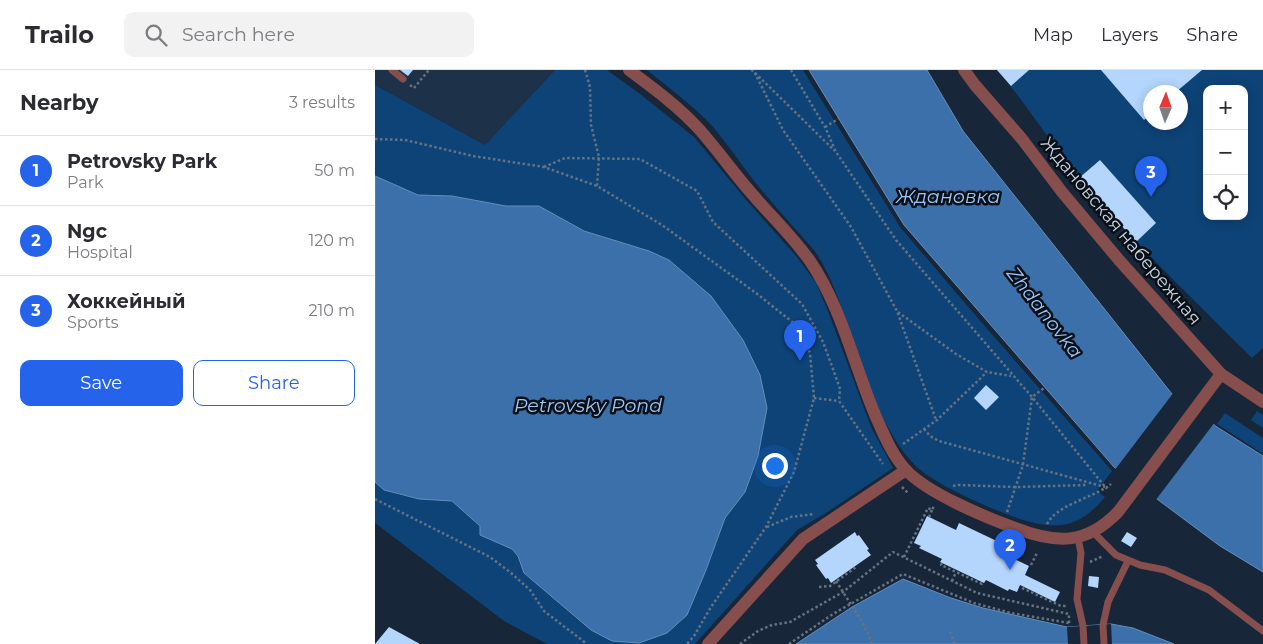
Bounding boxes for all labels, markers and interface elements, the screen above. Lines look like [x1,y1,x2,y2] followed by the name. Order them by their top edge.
[124,12,474,57] search box
[25,20,94,49] text: Trailo
[142,21,170,49] icon: search
[182,23,295,46] text: Search here
[1033,24,1073,46] text: Map
[1101,24,1158,46] text: Layers
[1186,24,1238,46] text: Share
[1143,85,1188,130] north arrow
[1203,85,1248,220] map controls
[1203,85,1248,130] button: +
[20,90,99,115] text: Nearby
[289,93,355,112] text: 3 results
[1203,130,1248,175] button: −
[1036,133,1206,329] street label: Ждановская набережная
[67,150,217,173] text: Petrovsky Park
[1135,156,1167,197] pin: 3
[33,161,39,180] text: 1
[314,161,355,180] text: 50 m
[67,173,104,192] text: Park
[1203,175,1248,220] button: locate
[895,185,1000,208] water label: Ждановка
[67,220,107,243] text: Ngc
[31,231,41,250] text: 2
[308,231,355,250] text: 120 m
[67,243,133,262] text: Hospital
[1001,261,1087,363] water label: Zhdanovka
[67,290,185,313] text: Хоккейный
[31,301,41,320] text: 3
[308,301,355,320] text: 210 m
[67,313,119,332] text: Sports
[784,320,816,361] pin: 1
[20,360,183,406] button: Save
[193,360,355,406] button: Share
[514,394,662,417] water label: Petrovsky Pond
[762,453,788,479] your location
[994,529,1026,570] pin: 2

